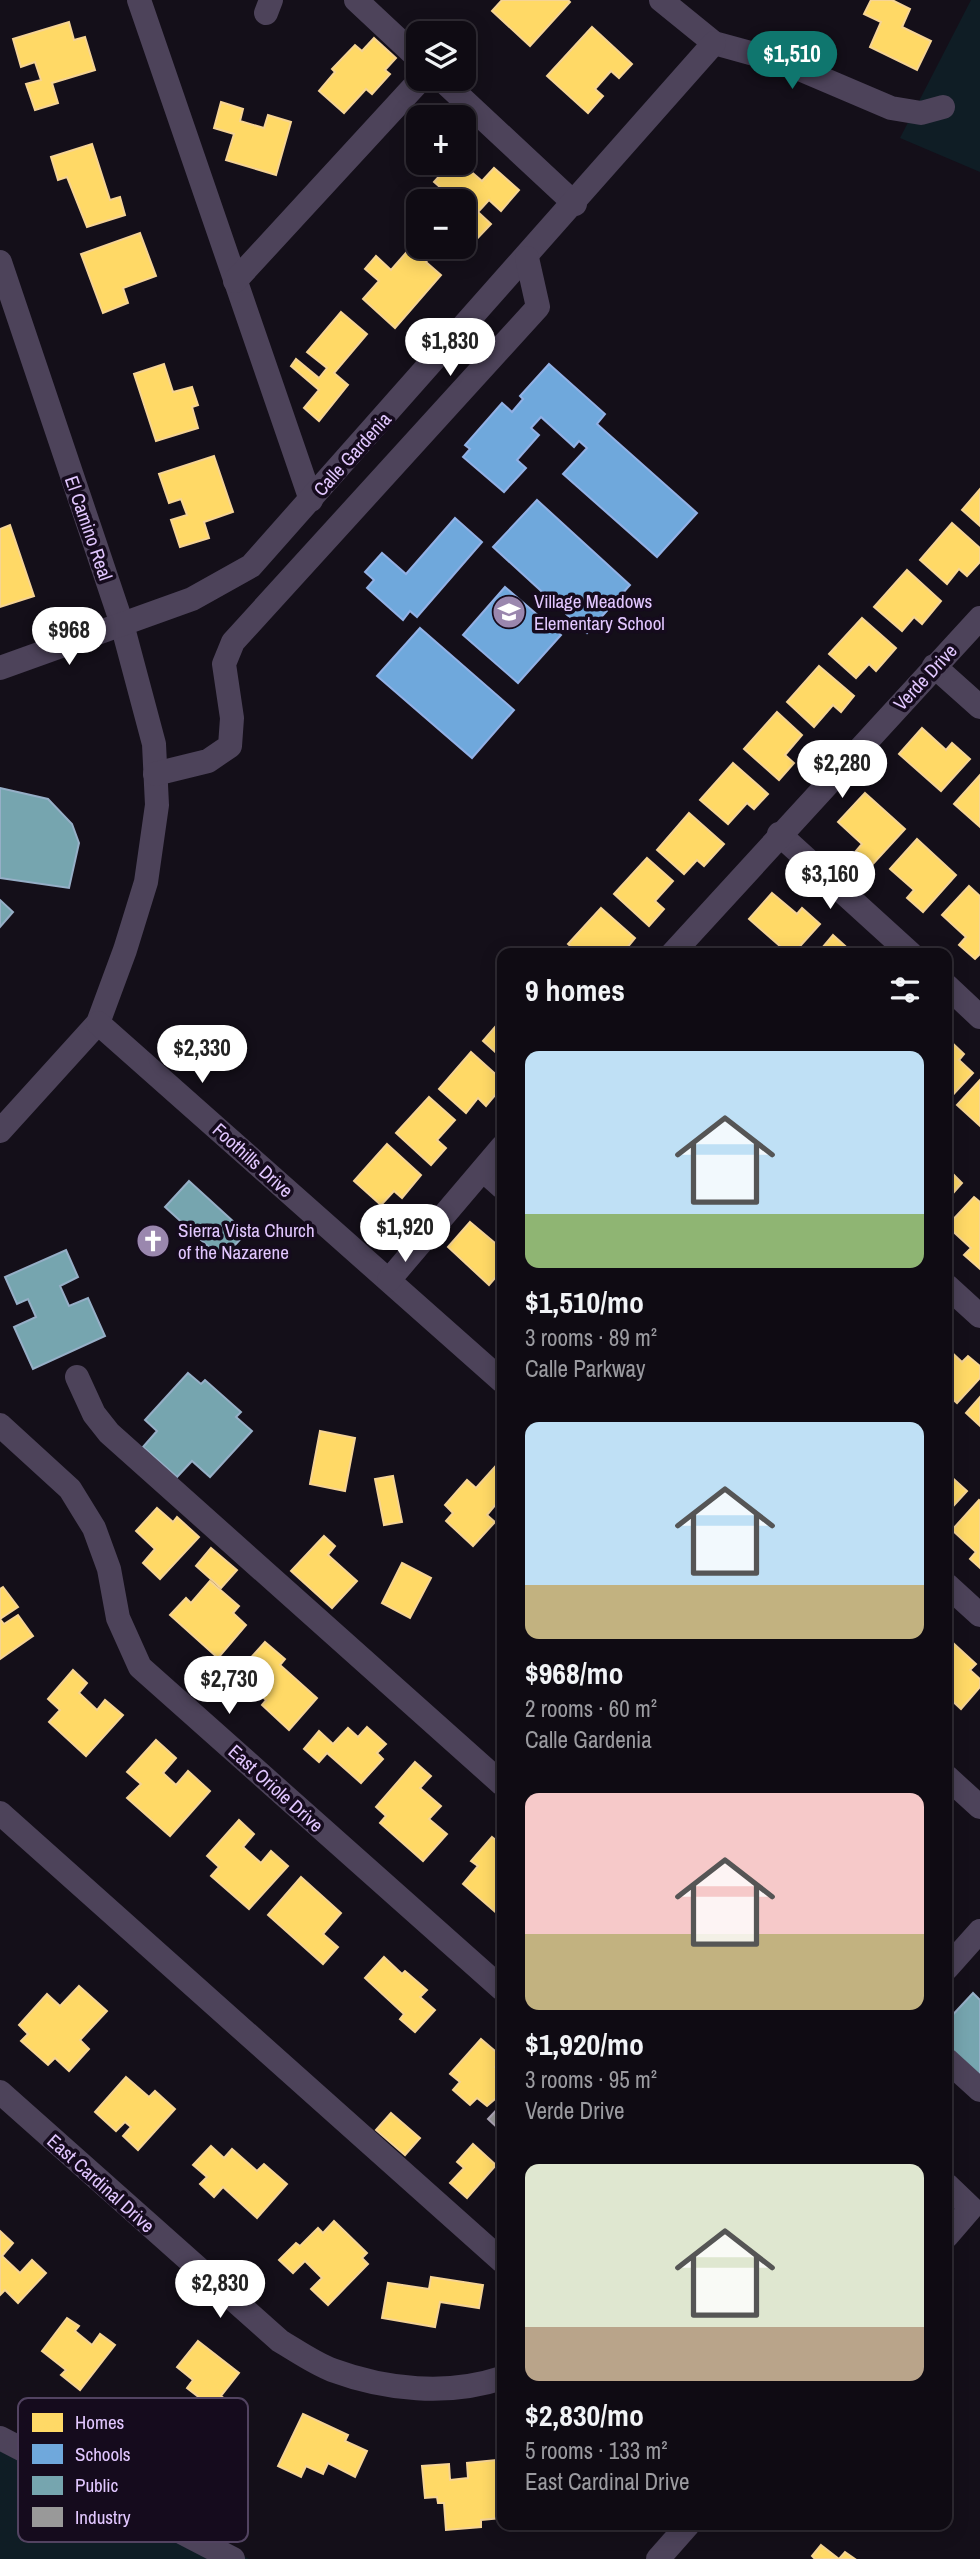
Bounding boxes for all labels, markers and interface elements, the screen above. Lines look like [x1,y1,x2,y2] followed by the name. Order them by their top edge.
[406,21,476,259] map controls
[406,21,476,91] button: layers
[735,32,849,91] pin: $1,510
[763,38,821,69] text: $1,510
[406,105,476,175] button: +
[406,189,476,259] button: −
[393,318,507,378] pin: $1,830
[421,325,479,356] text: $1,830
[307,406,397,502] street label: Calle Gardenia
[59,472,119,584] street label: El Camino Real
[534,588,665,636] place label: Village Meadows Elementary School
[490,593,528,631] school or university icon: Village Meadows Elementary School
[28,608,110,667] pin: $968
[48,614,90,645] text: $968
[887,638,963,716] street label: Verde Drive
[785,740,899,800] pin: $2,280
[813,747,871,778] text: $2,280
[773,852,887,911] pin: $3,160
[801,858,859,889] text: $3,160
[525,970,625,1010] text: 9 homes
[886,971,924,1009] icon: filters
[145,1026,259,1085] pin: $2,330
[173,1032,231,1063] text: $2,330
[662,1097,788,1223] icon: home
[207,1117,299,1203] street label: Foothills Drive
[348,1204,462,1264] pin: $1,920
[376,1211,434,1242] text: $1,920
[178,1217,315,1265] place label: Sierra Vista Church of the Nazarene
[134,1222,172,1260] church icon: Sierra Vista Church of the Nazarene
[525,1282,644,1322] text: $1,510/mo
[525,1322,657,1353] text: 3 rooms · 89 m²
[525,1353,646,1384] text: Calle Parkway
[662,1468,788,1594] icon: home
[525,1653,623,1693] text: $968/mo
[172,1656,286,1716] pin: $2,730
[200,1663,258,1694] text: $2,730
[525,1693,657,1724] text: 2 rooms · 60 m²
[525,1724,652,1755] text: Calle Gardenia
[223,1738,329,1838] street label: East Oriole Drive
[662,1839,788,1965] icon: home
[525,2024,644,2064] text: $1,920/mo
[525,2064,657,2095] text: 3 rooms · 95 m²
[525,2095,625,2126] text: Verde Drive
[42,2128,160,2238] street label: East Cardinal Drive
[662,2210,788,2336] icon: home
[163,2260,277,2320] pin: $2,830
[191,2267,249,2298] text: $2,830
[525,2395,644,2435] text: $2,830/mo
[18,2398,248,2542] legend
[75,2409,125,2435] text: Homes
[525,2435,668,2466] text: 5 rooms · 133 m²
[75,2441,131,2467] text: Schools
[525,2466,690,2497] text: East Cardinal Drive
[75,2472,119,2498] text: Public
[75,2504,131,2530] text: Industry

